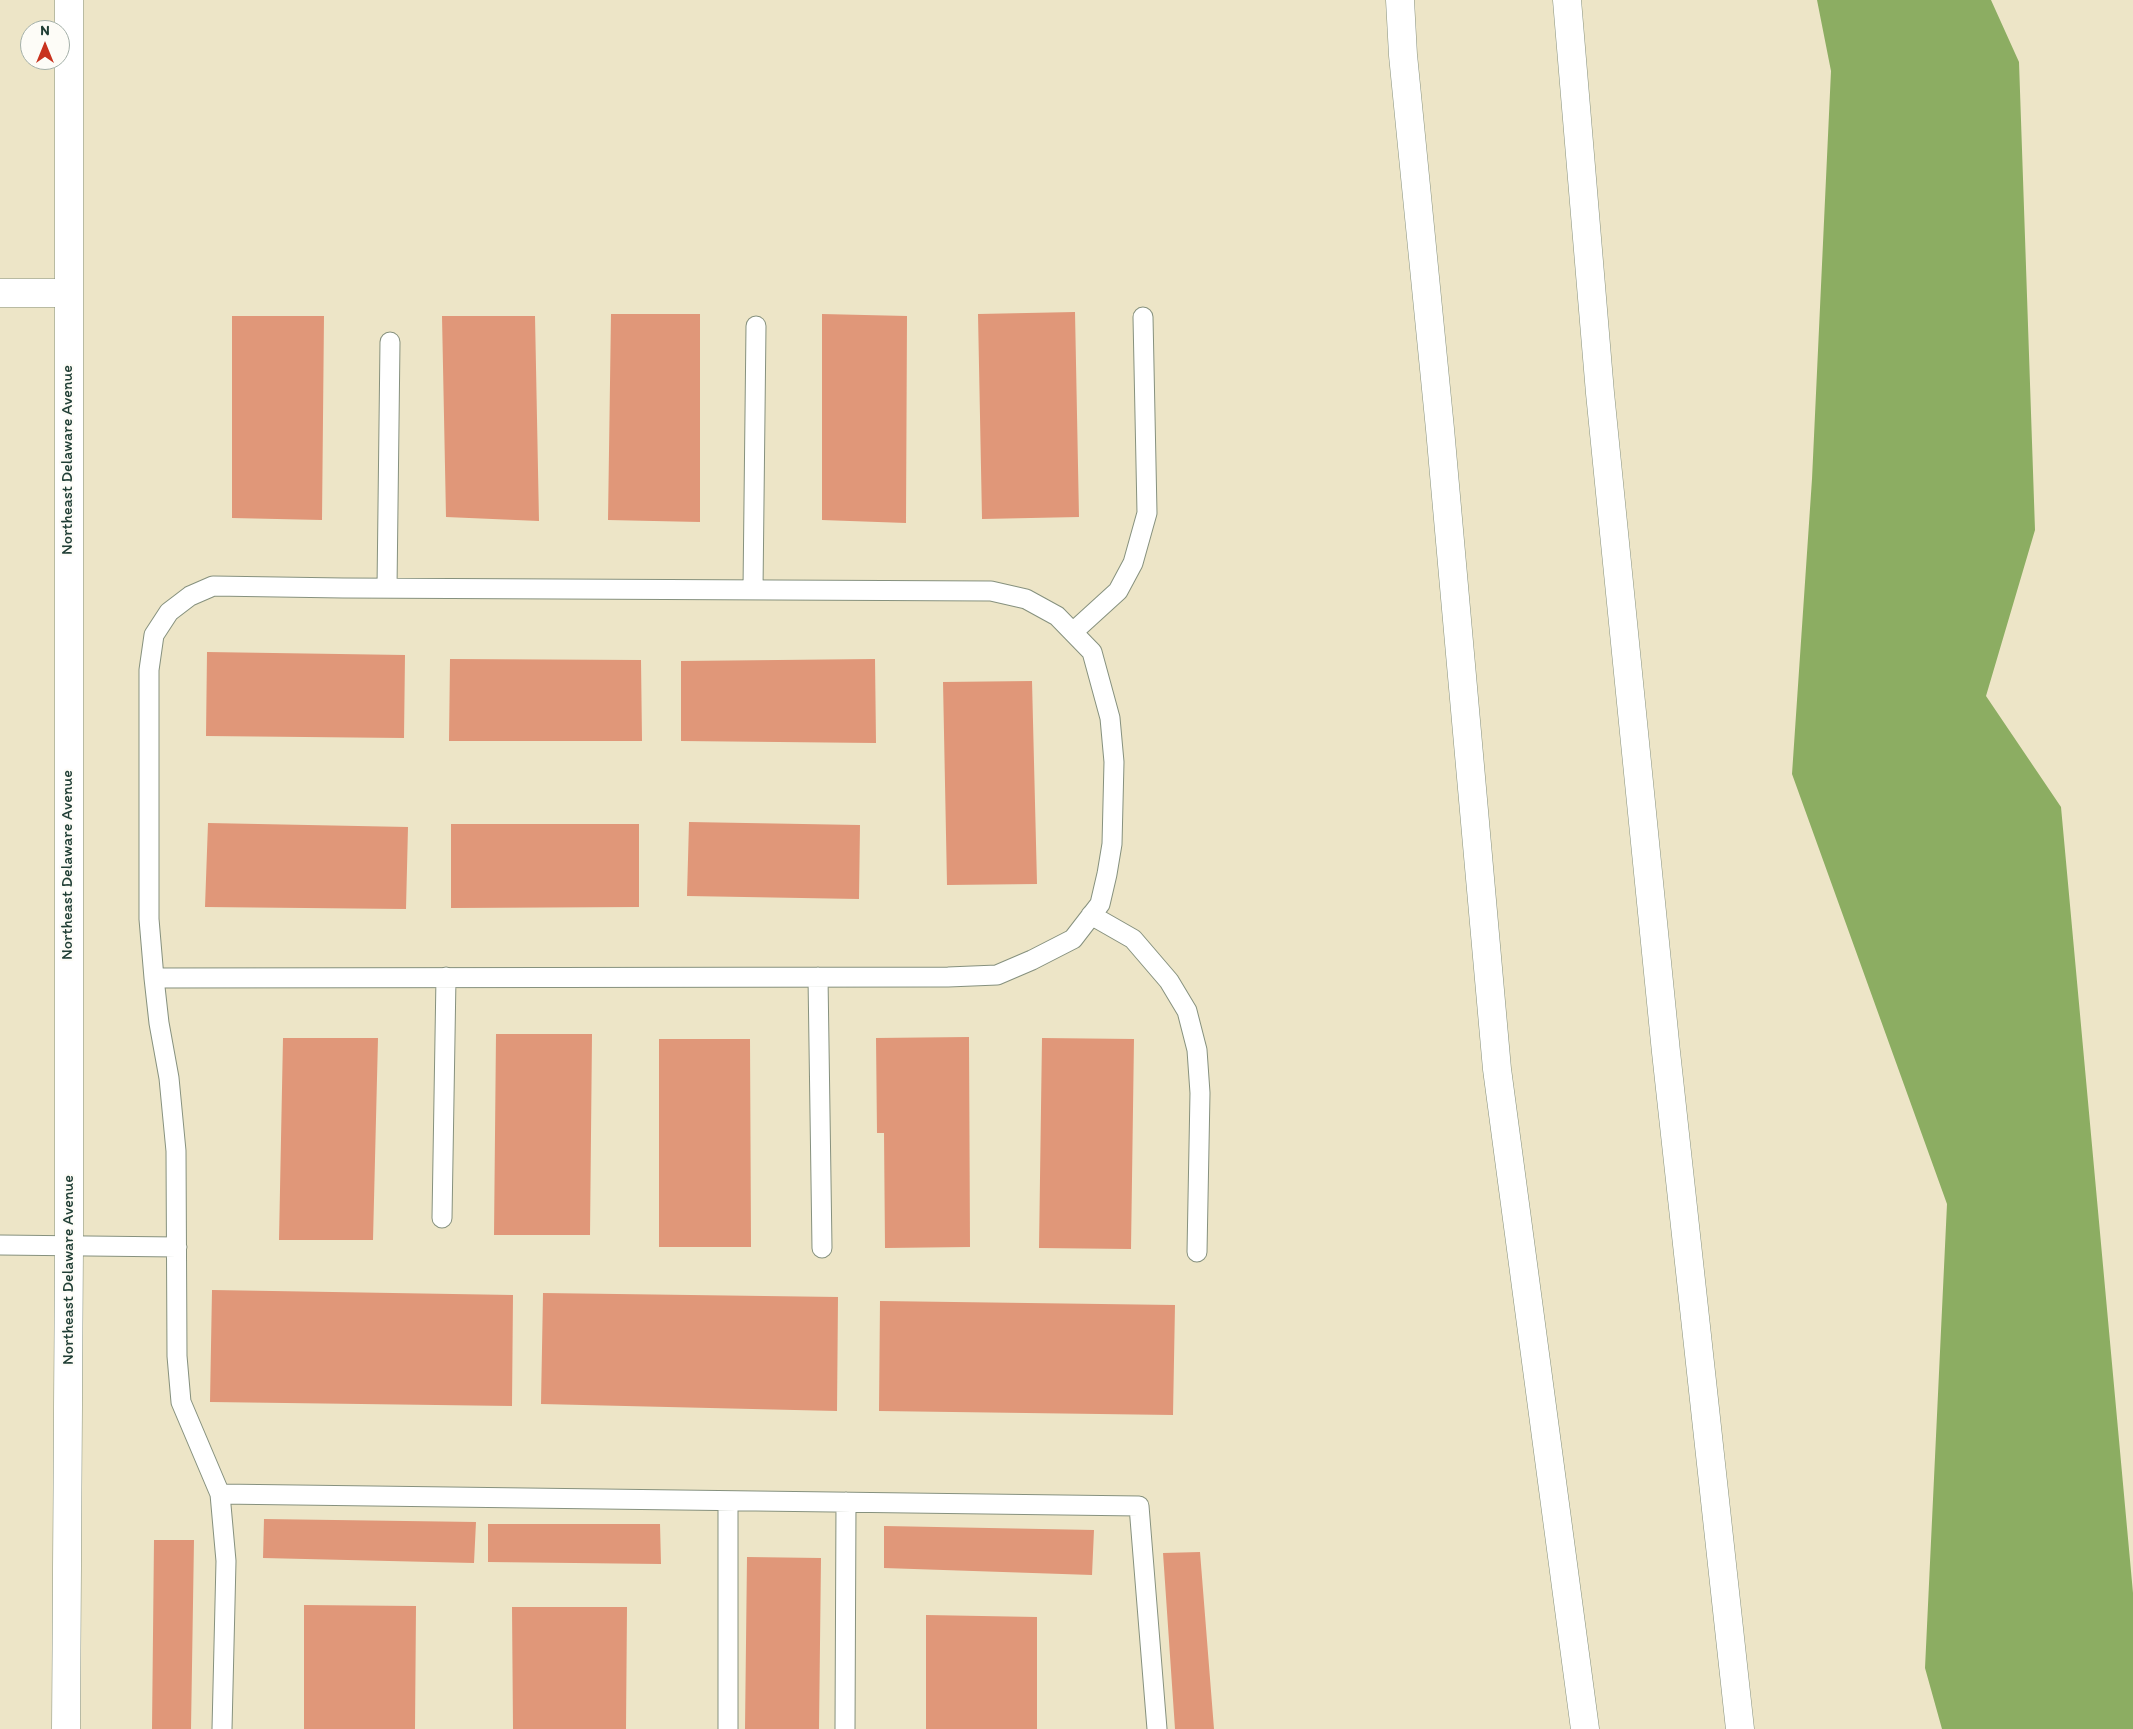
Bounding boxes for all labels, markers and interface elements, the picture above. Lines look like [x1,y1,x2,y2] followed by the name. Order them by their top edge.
[20,20,70,70] north arrow
[40,22,50,39] text: N
[58,365,78,555] street label: Northeast Delaware Avenue
[58,770,78,960] street label: Northeast Delaware Avenue
[59,1175,79,1365] street label: Northeast Delaware Avenue

